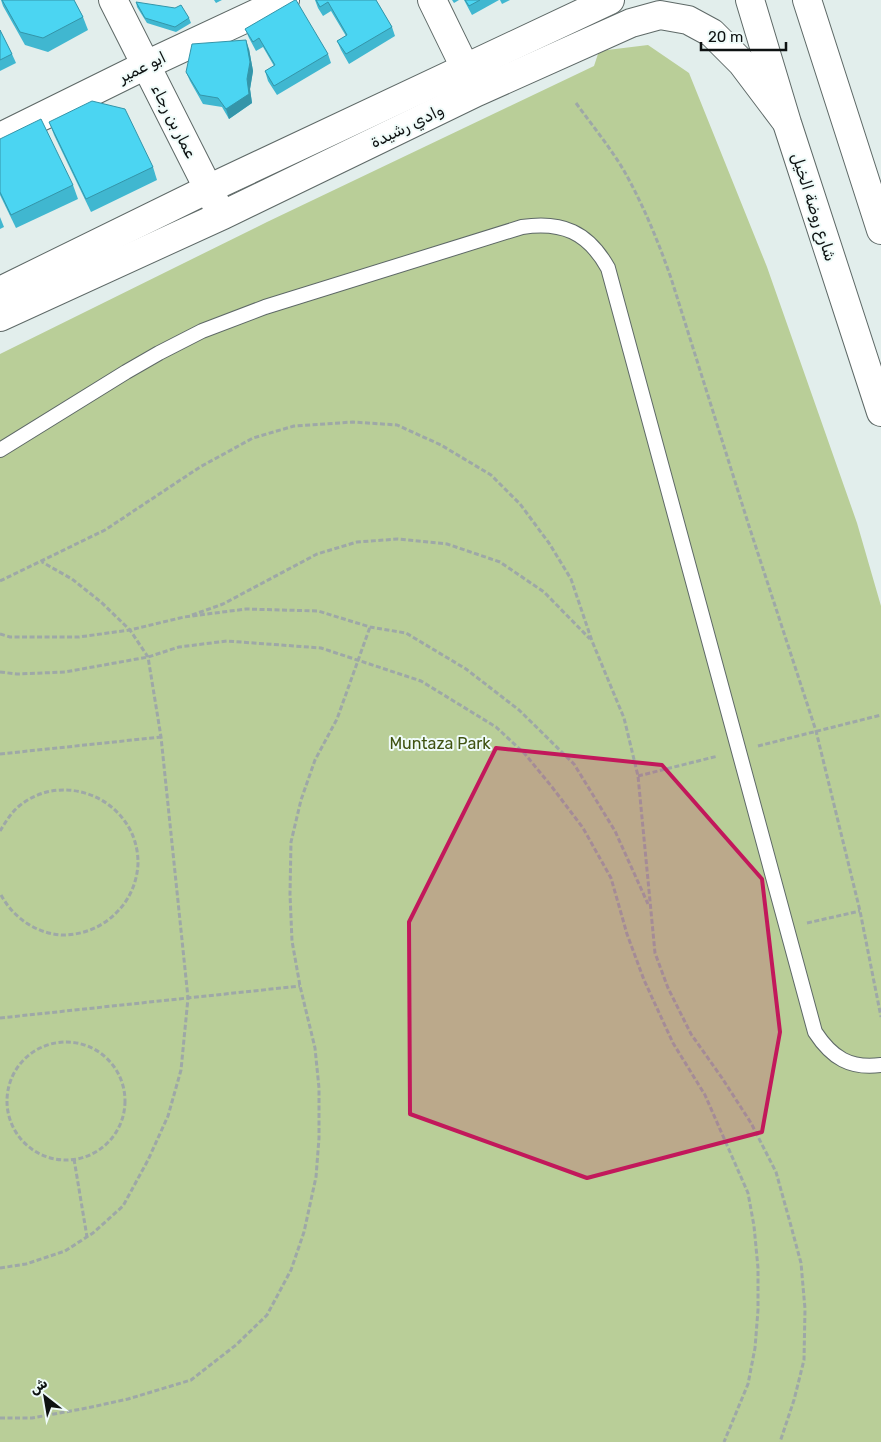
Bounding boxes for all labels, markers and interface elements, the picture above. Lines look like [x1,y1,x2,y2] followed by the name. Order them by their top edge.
[701,20,786,52] scale bar
[708,28,743,46] text: 20 m
[114,47,169,88] street label: ابو عمير
[146,81,201,162] street label: عمار بن رجاء
[367,100,448,154] street label: وادي رشيدة
[786,150,840,264] street label: شارع روضة الخيل
[389,734,491,753] park label: Muntaza Park
[20,1372,70,1422] north arrow
[27,1374,51,1398] text: ش

